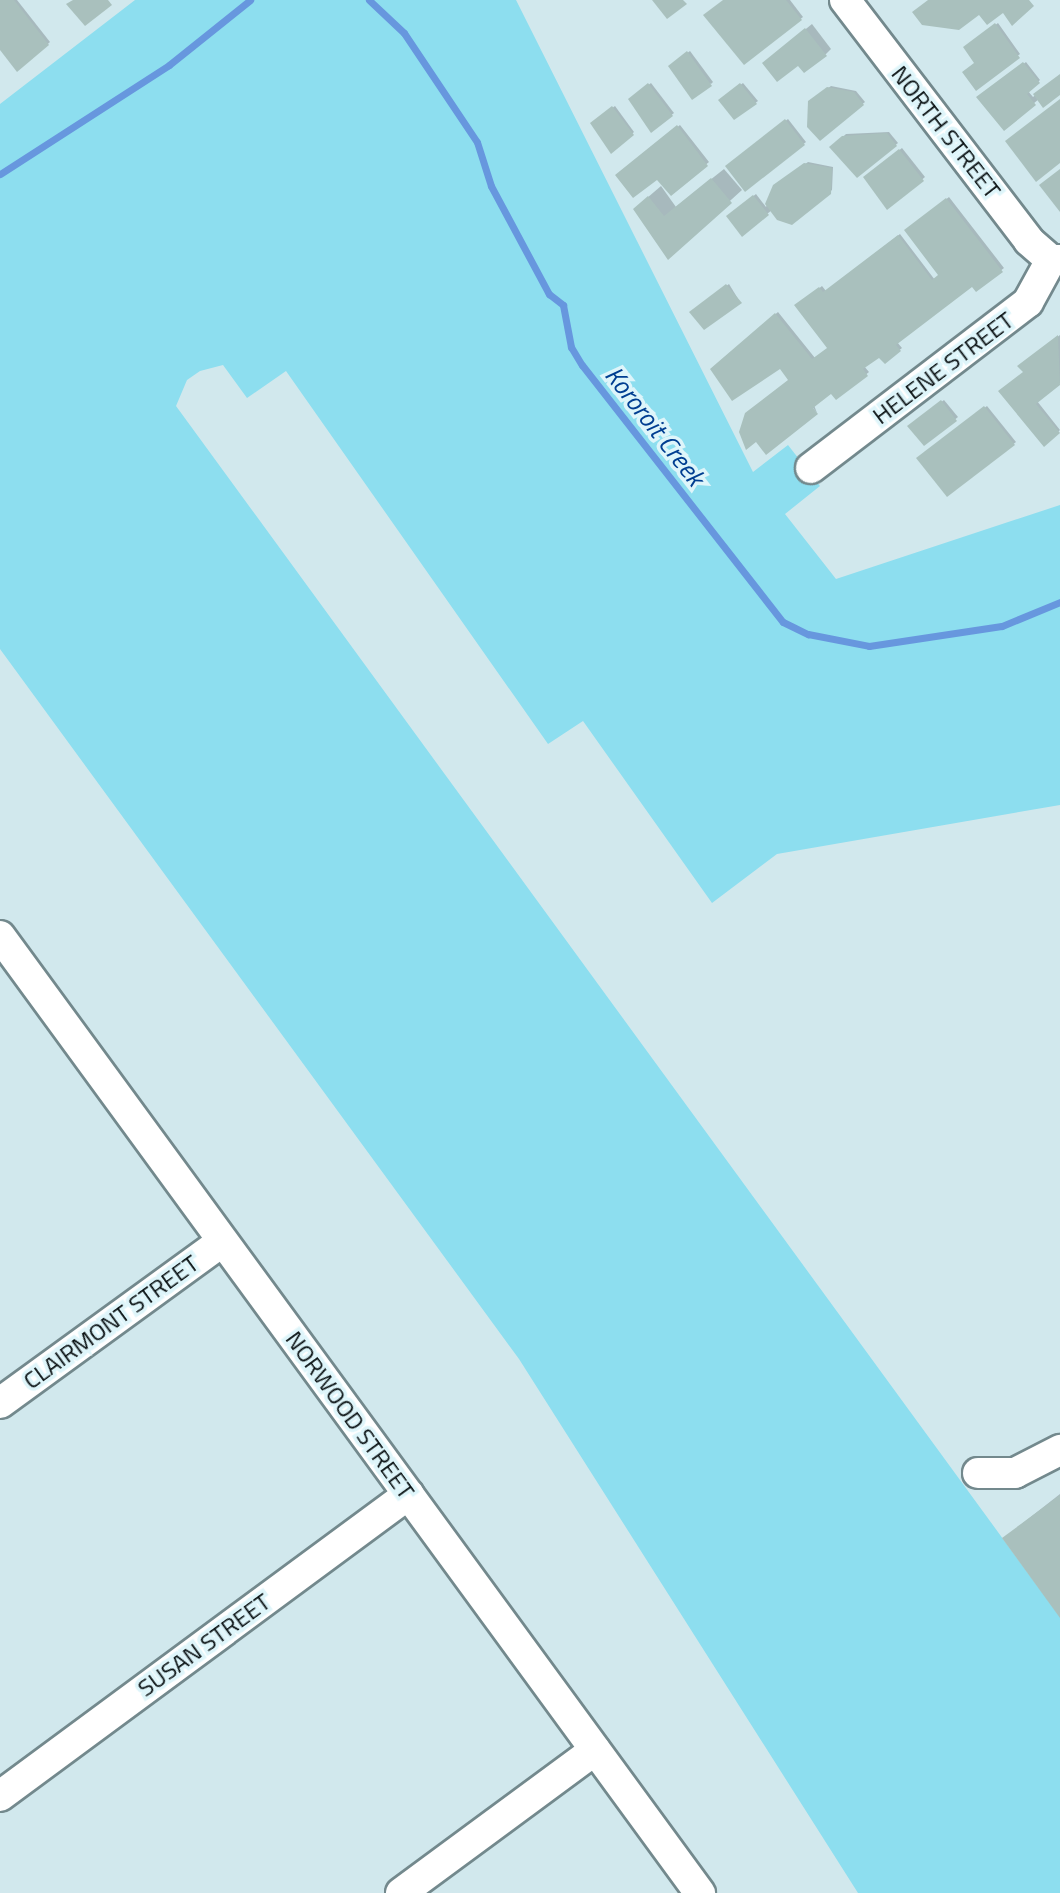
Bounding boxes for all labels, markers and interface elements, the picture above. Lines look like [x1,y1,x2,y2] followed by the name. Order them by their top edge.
[885,60,1007,204] street label: NORTH STREET
[867,306,1019,430] street label: HELENE STREET
[599,360,711,492] water label: Kororoit Creek
[18,1249,204,1395] street label: CLAIRMONT STREET
[280,1326,420,1504] street label: NORWOOD STREET
[132,1587,276,1703] street label: SUSAN STREET

